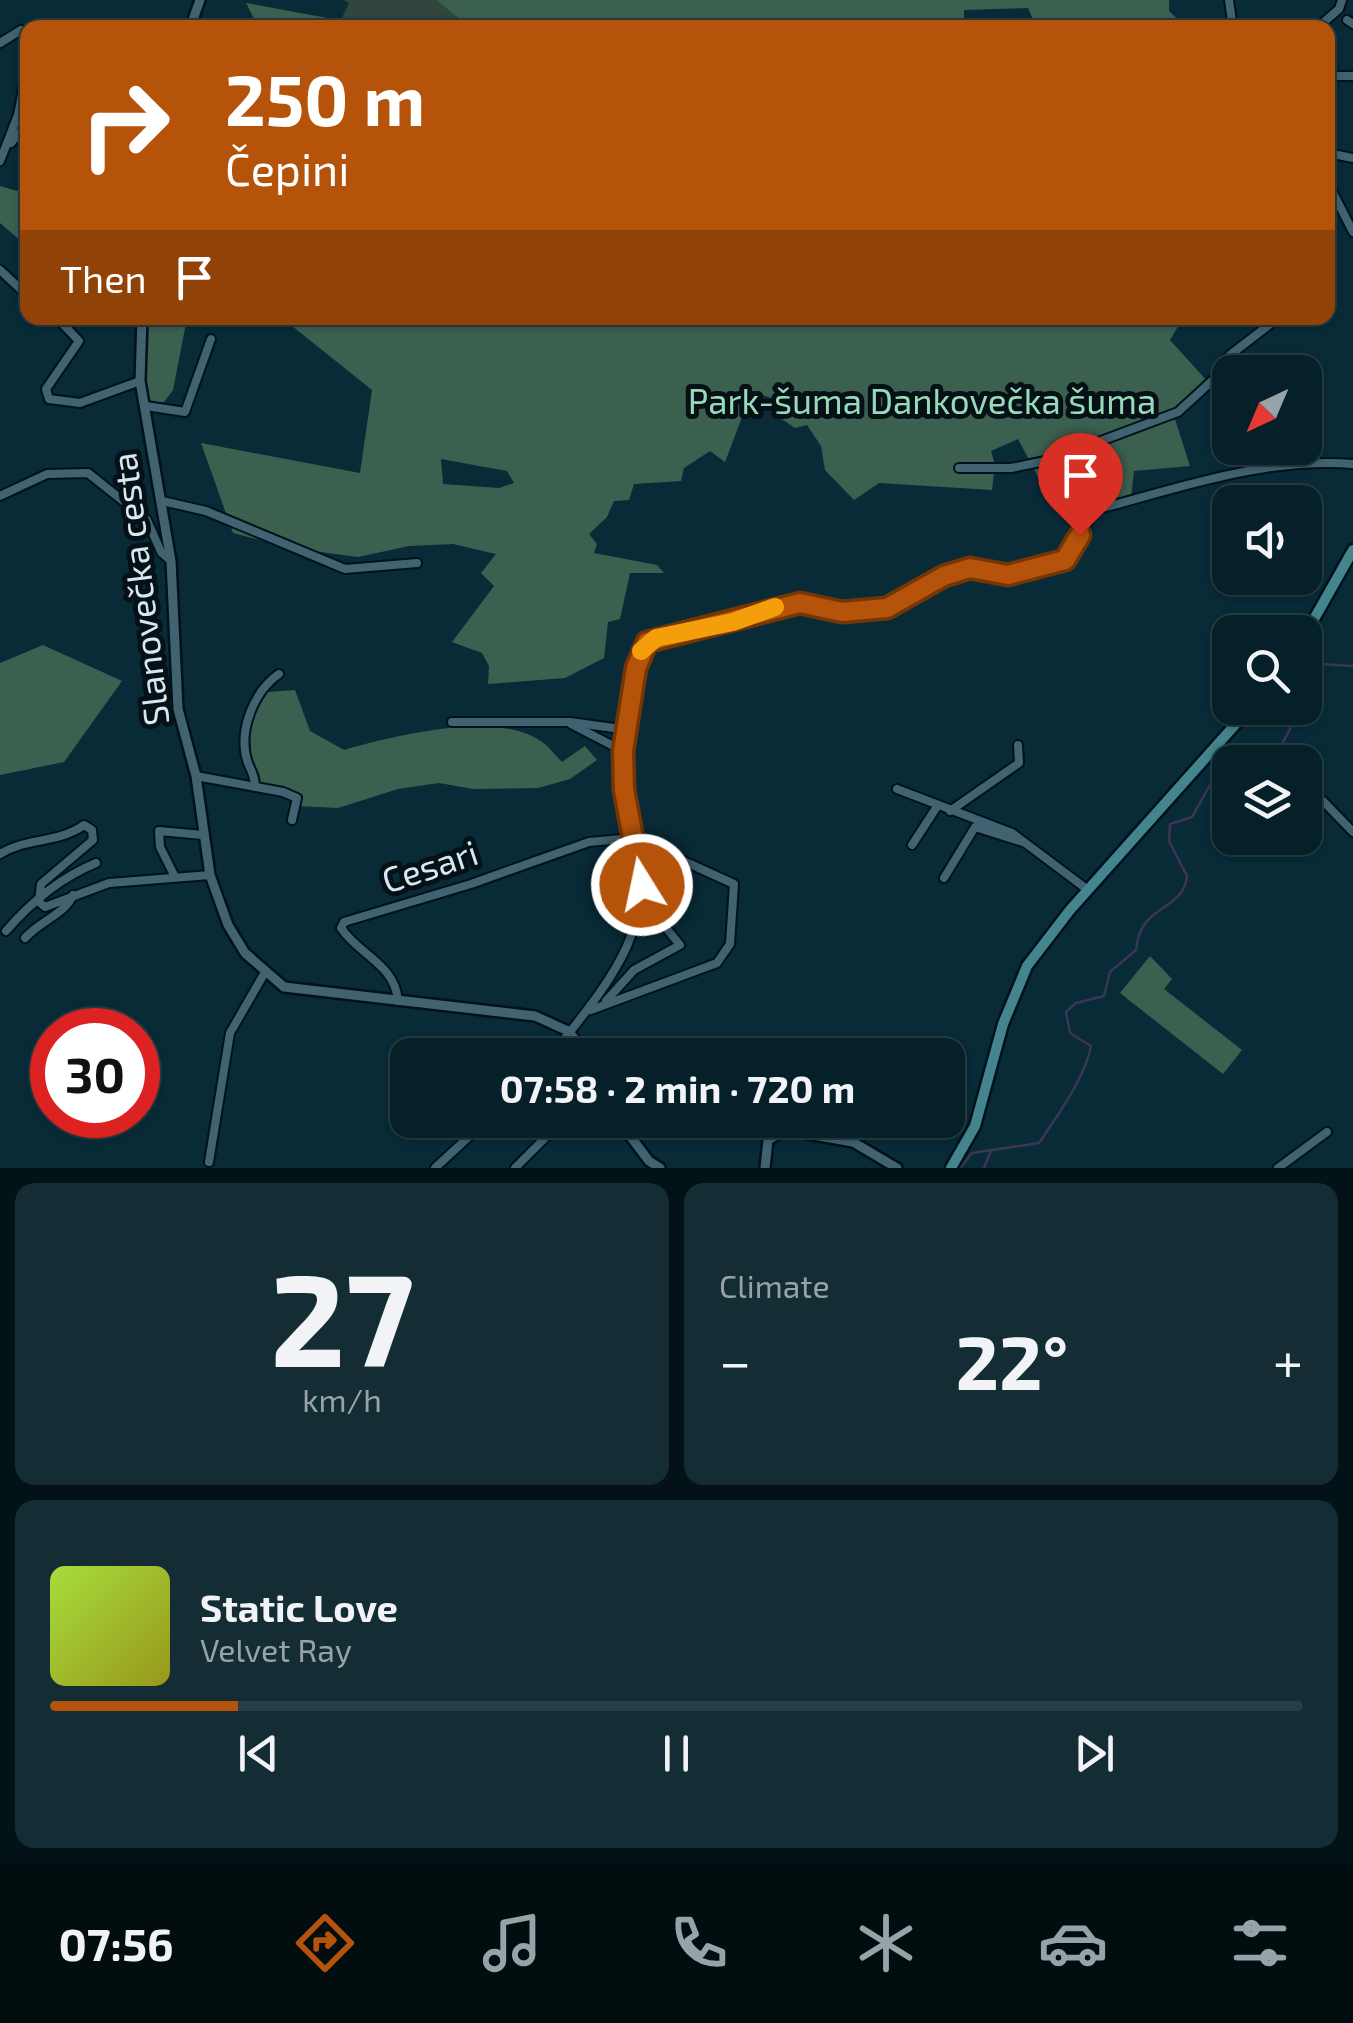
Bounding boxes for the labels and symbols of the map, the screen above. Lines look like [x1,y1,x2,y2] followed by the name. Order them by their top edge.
[1212,355,1322,465] north arrow
[688,379,1156,421] park label: Park-šuma Dankovečka šuma
[1038,433,1123,536] pin
[101,451,177,728] street label: Slanovečka cesta
[376,830,483,900] street label: Cesari
[590,833,694,937] position arrow
[30,1008,160,1138] speed limit sign: 30

